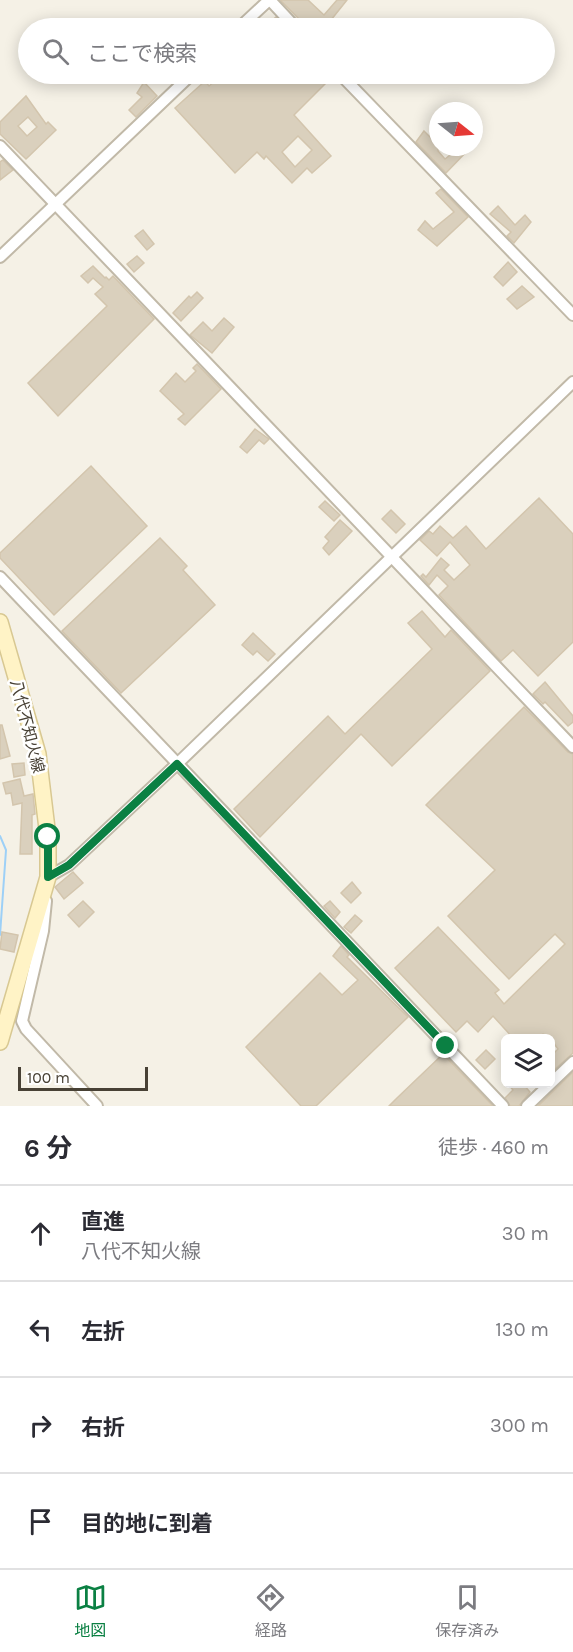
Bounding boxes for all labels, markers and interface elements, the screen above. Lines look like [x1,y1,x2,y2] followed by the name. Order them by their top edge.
[18,18,555,84] search box
[39,35,72,68] icon: search
[87,41,197,67] text: ここで検索
[429,102,483,156] north arrow
[7,677,48,775] street label: 八代不知火線
[34,823,60,849] route start
[432,1032,458,1058] route end
[501,1034,555,1088] map controls
[501,1034,555,1088] button: layers
[18,1064,148,1092] scale bar
[27,1068,70,1087] text: 100 m
[24,1133,72,1164] text: 6 分
[438,1136,549,1159] text: 徒歩 · 460 m
[81,1209,125,1235] text: 直進
[24,1217,57,1250] icon: ahead
[502,1222,549,1245] text: 30 m
[81,1240,201,1263] text: 八代不知火線
[24,1313,57,1346] icon: left
[495,1318,549,1341] text: 130 m
[81,1319,125,1345] text: 左折
[24,1409,57,1442] icon: right
[490,1414,549,1437] text: 300 m
[81,1415,125,1441] text: 右折
[24,1505,57,1538] icon: arrive
[81,1511,213,1537] text: 目的地に到着
[74,1581,107,1641] tab: 地図
[254,1581,287,1641] tab: 経路
[435,1581,499,1641] tab: 保存済み

